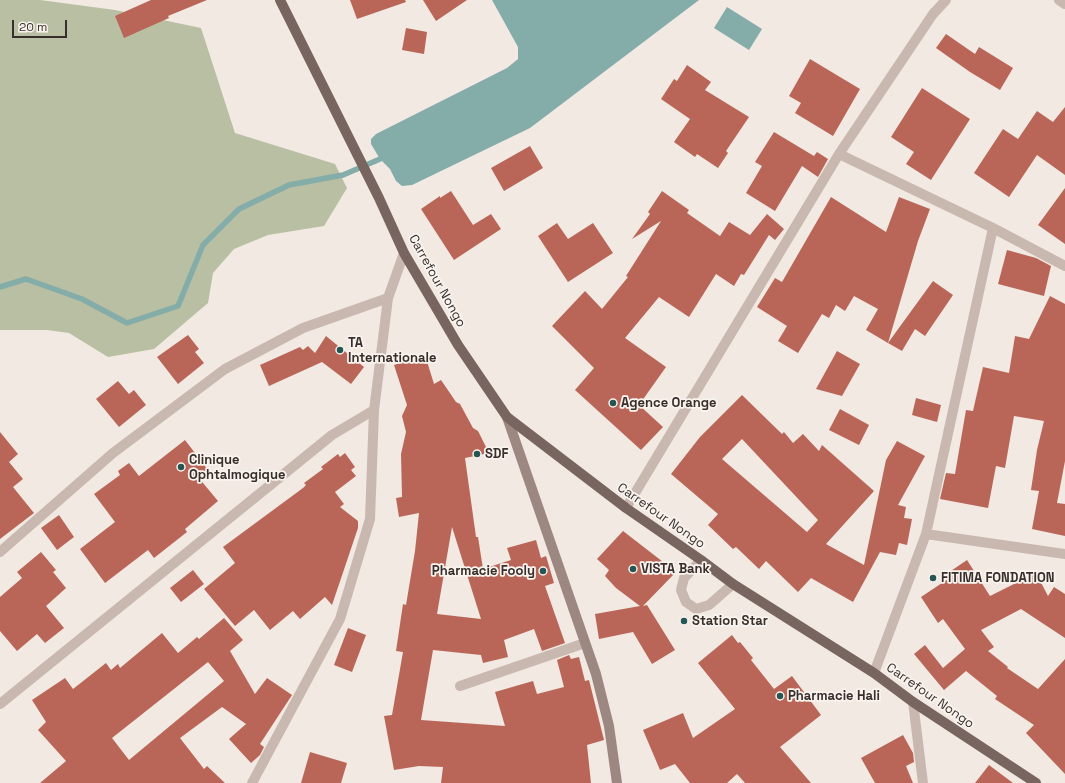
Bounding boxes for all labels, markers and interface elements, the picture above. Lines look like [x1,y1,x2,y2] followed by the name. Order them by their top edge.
[14,12,69,38] scale bar
[19,19,47,35] text: 20 m
[405,232,469,330] street label: Carrefour Nongo
[348,335,436,366] place label: TA Internationale
[335,345,345,355] marker: TA Internationale
[621,395,717,411] place label: Agence Orange
[608,398,618,408] marker: Agence Orange
[485,446,508,462] place label: SDF
[472,449,482,459] marker: SDF
[189,452,285,483] place label: Clinique Ophtalmogique
[176,462,186,472] marker: Clinique Ophtalmogique
[614,480,708,552] street label: Carrefour Nongo
[641,561,710,577] place label: VISTA Bank
[432,563,535,579] place label: Pharmacie Fooly
[628,564,638,574] marker: VISTA Bank
[538,566,548,576] marker: Pharmacie Fooly
[941,570,1054,586] place label: FITIMA FONDATION
[928,573,938,583] marker: FITIMA FONDATION
[692,613,768,629] place label: Station Star
[679,616,689,626] marker: Station Star
[883,660,977,732] street label: Carrefour Nongo
[788,688,880,704] place label: Pharmacie Hali
[775,691,785,701] marker: Pharmacie Hali

